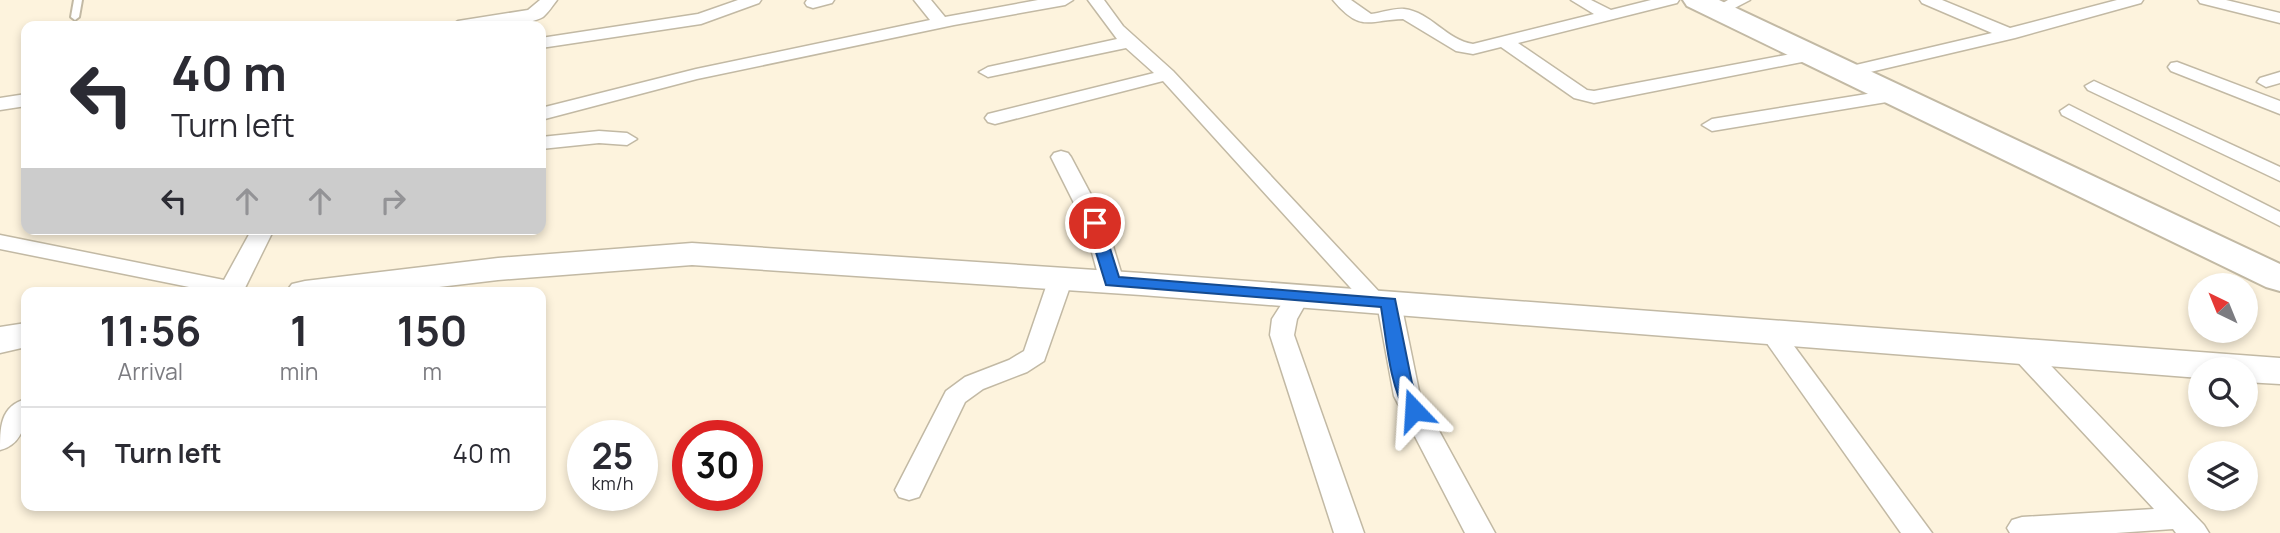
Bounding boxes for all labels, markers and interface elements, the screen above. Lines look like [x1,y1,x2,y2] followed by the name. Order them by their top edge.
[171,39,287,106] text: 40 m
[56,49,147,140] icon: left
[171,103,295,147] text: Turn left
[155,182,193,220] icon: left
[228,182,266,220] icon: ahead
[301,182,339,220] icon: ahead
[374,182,412,220] icon: right
[1065,193,1125,253] pin
[1076,204,1114,242] icon: arrive
[2188,273,2258,343] north arrow
[2188,273,2258,511] map controls
[99,301,201,359] text: 11:56
[290,301,308,359] text: 1
[397,301,468,359] text: 150
[118,355,183,387] text: Arrival
[280,355,318,387] text: min
[422,355,442,387] text: m
[2188,357,2258,427] button: search
[1377,373,1451,447] position arrow
[672,420,763,511] speed limit sign: 30
[592,432,633,480] text: 25
[56,434,94,472] icon: left
[115,435,222,471] text: Turn left
[453,435,511,471] text: 40 m
[2188,441,2258,511] button: layers
[592,471,633,495] text: km/h

